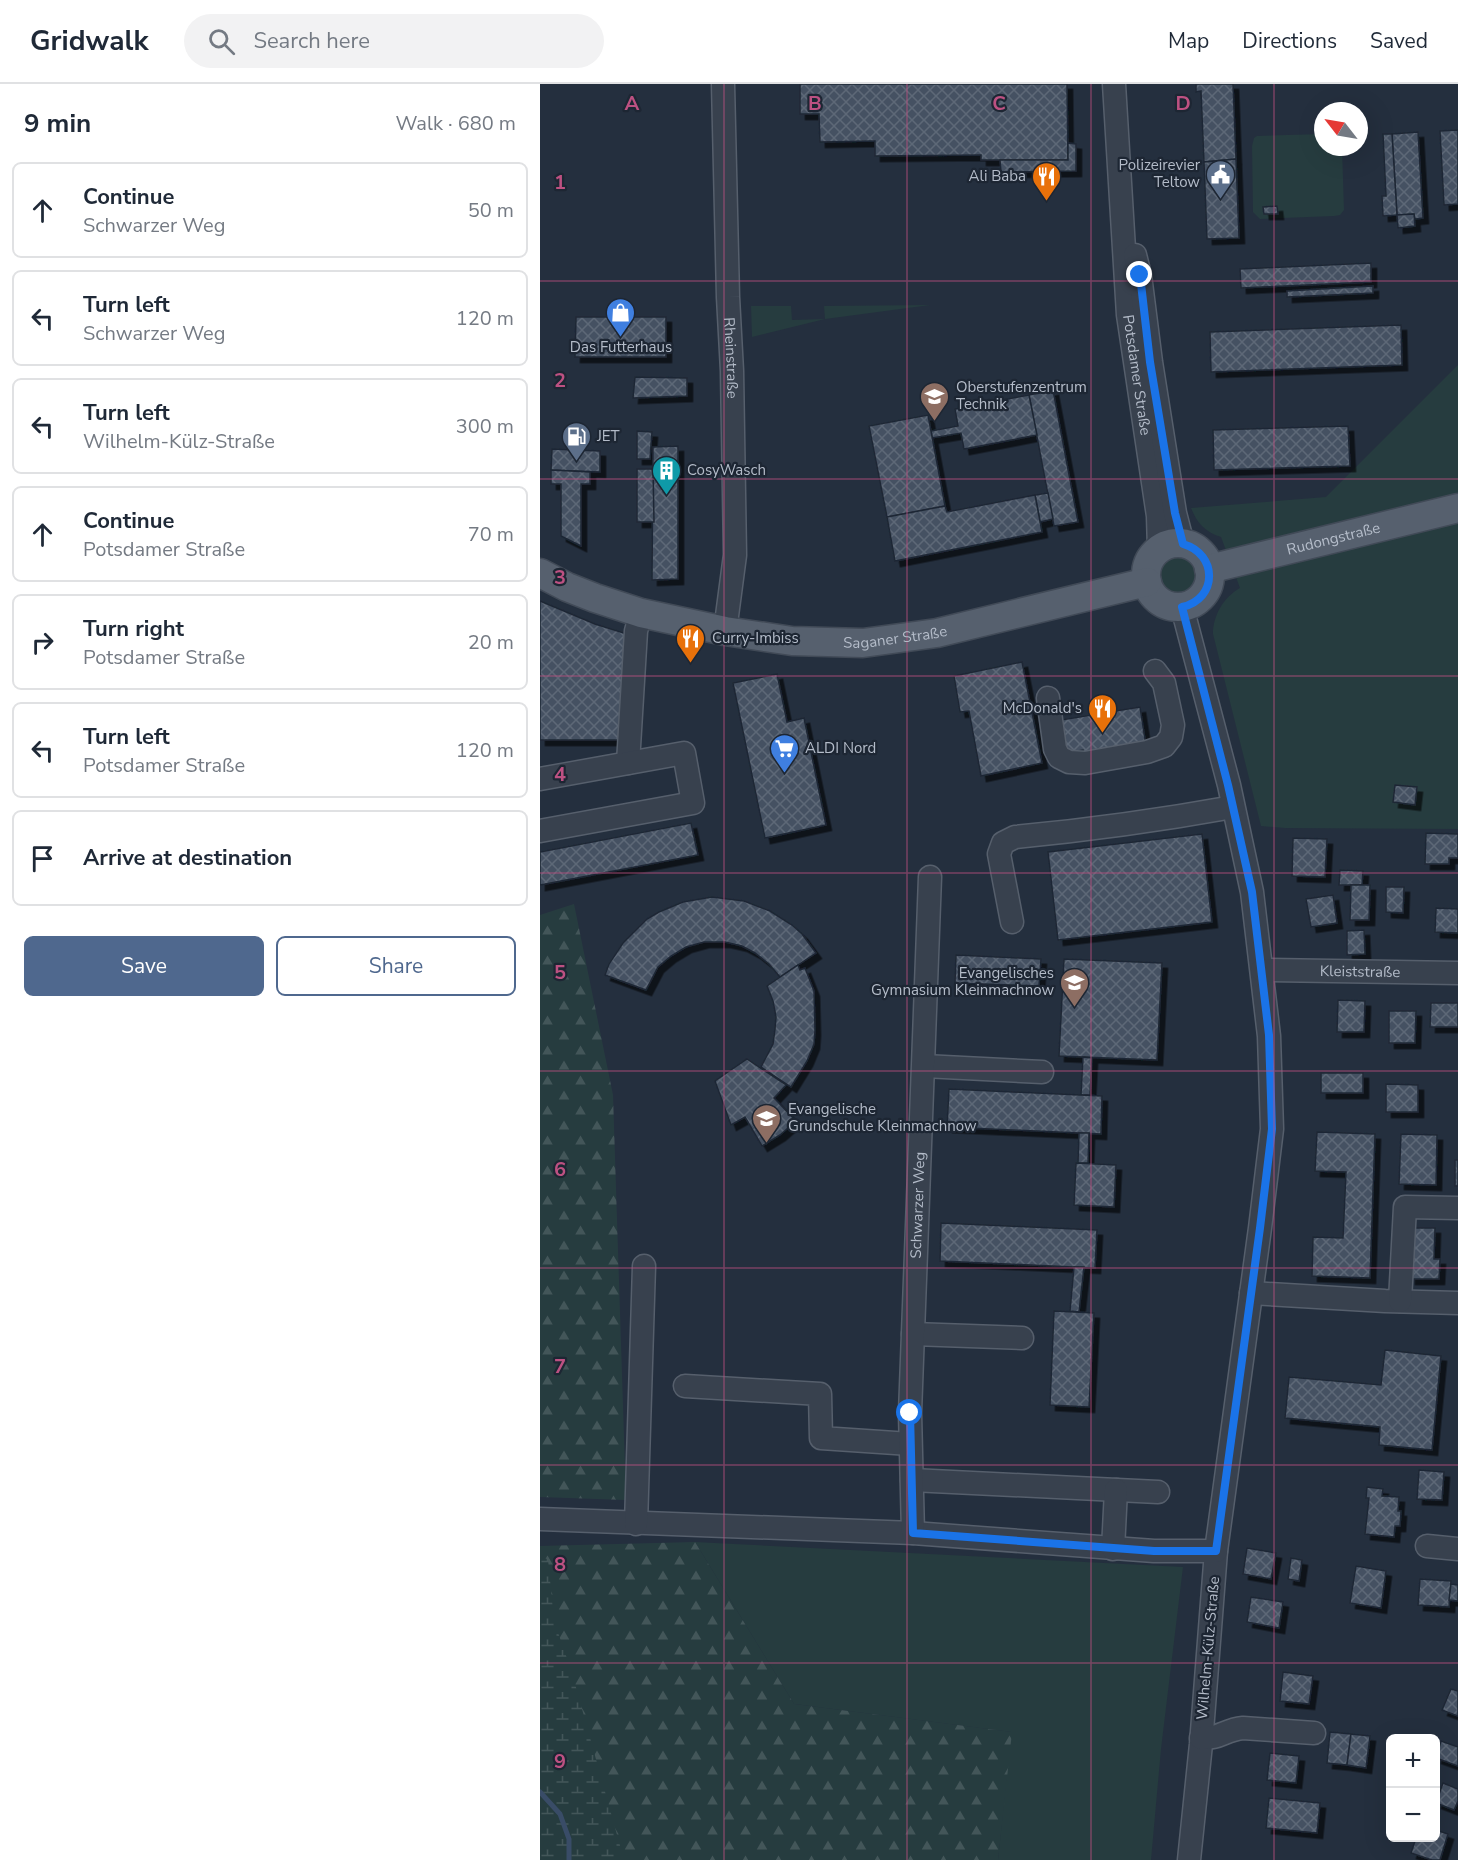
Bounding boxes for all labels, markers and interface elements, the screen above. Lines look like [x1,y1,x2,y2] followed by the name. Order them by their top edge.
[184,14,604,68] search box
[30,22,148,60] text: Gridwalk
[205,25,238,58] icon: search
[253,26,370,56] text: Search here
[1168,27,1209,55] text: Map
[1242,27,1337,55] text: Directions
[1370,27,1428,55] text: Saved
[625,90,640,117] text: A
[808,90,822,117] text: B
[992,90,1006,117] text: C
[1175,90,1191,117] text: D
[1314,102,1368,156] north arrow
[24,106,91,141] text: 9 min
[396,110,516,137] text: Walk · 680 m
[1119,155,1201,192] place label: Polizeirevier Teltow
[1205,158,1237,200] public building icon: Polizeirevier Teltow
[1031,160,1063,202] restaurant icon: Ali Baba
[969,166,1026,186] place label: Ali Baba
[554,169,566,196] text: 1
[83,182,174,212] text: Continue
[26,194,59,227] icon: ahead
[468,197,514,224] text: 50 m
[83,212,225,239] text: Schwarzer Weg
[1126,261,1152,287] route end
[83,290,170,320] text: Turn left
[605,296,637,338] shop icon: Das Futterhaus
[26,302,59,335] icon: left
[456,305,514,332] text: 120 m
[1118,313,1156,437] street label: Potsdamer Straße
[719,317,742,399] street label: Rheinstraße
[83,320,225,347] text: Schwarzer Weg
[570,337,672,357] place label: Das Futterhaus
[554,367,566,394] text: 2
[956,377,1087,414] place label: Oberstufenzentrum Technik
[919,380,951,422] school or university icon: Oberstufenzentrum Technik
[83,398,170,428] text: Turn left
[26,410,59,443] icon: left
[456,413,514,440] text: 300 m
[560,420,592,462] fuel station icon: JET
[596,426,619,446] place label: JET
[83,428,275,455] text: Wilhelm-Külz-Straße
[650,454,682,496] building icon: CosyWasch
[687,460,766,480] place label: CosyWasch
[83,506,174,536] text: Continue
[1284,517,1382,560] street label: Rudongstraße
[26,518,59,551] icon: ahead
[468,521,514,548] text: 70 m
[83,536,245,563] text: Potsdamer Straße
[554,564,566,591] text: 3
[83,614,184,644] text: Turn right
[843,621,949,653] street label: Saganer Straße
[675,622,707,664] restaurant icon: Curry-Imbiss
[26,626,59,659] icon: right
[712,628,799,648] place label: Curry-Imbiss
[468,629,514,656] text: 20 m
[83,644,245,671] text: Potsdamer Straße
[1087,692,1119,734] restaurant icon: McDonald's
[1003,698,1082,718] place label: McDonald's
[83,722,170,752] text: Turn left
[768,732,800,774] supermarket icon: ALDI Nord
[26,734,59,767] icon: left
[456,737,514,764] text: 120 m
[805,738,876,758] place label: ALDI Nord
[83,752,245,779] text: Potsdamer Straße
[554,761,566,788] text: 4
[26,842,59,875] icon: arrive
[83,843,292,873] text: Arrive at destination
[24,936,264,996] button: Save
[276,936,516,996] button: Share
[554,959,566,986] text: 5
[1320,961,1400,982] street label: Kleiststraße
[871,963,1054,1000] place label: Evangelisches Gymnasium Kleinmachnow
[1059,966,1091,1008] school or university icon: Evangelisches Gymnasium Kleinmachnow
[788,1099,977,1136] place label: Evangelische Grundschule Kleinmachnow
[751,1102,783,1144] school or university icon: Evangelische Grundschule Kleinmachnow
[906,1151,930,1259] street label: Schwarzer Weg
[554,1156,566,1183] text: 6
[554,1353,566,1380] text: 7
[896,1399,922,1425] route start
[554,1551,566,1578] text: 8
[1192,1575,1224,1721] street label: Wilhelm-Külz-Straße
[1386,1734,1440,1842] map controls
[1386,1734,1440,1788] button: +
[554,1748,566,1775] text: 9
[1386,1788,1440,1842] button: −

